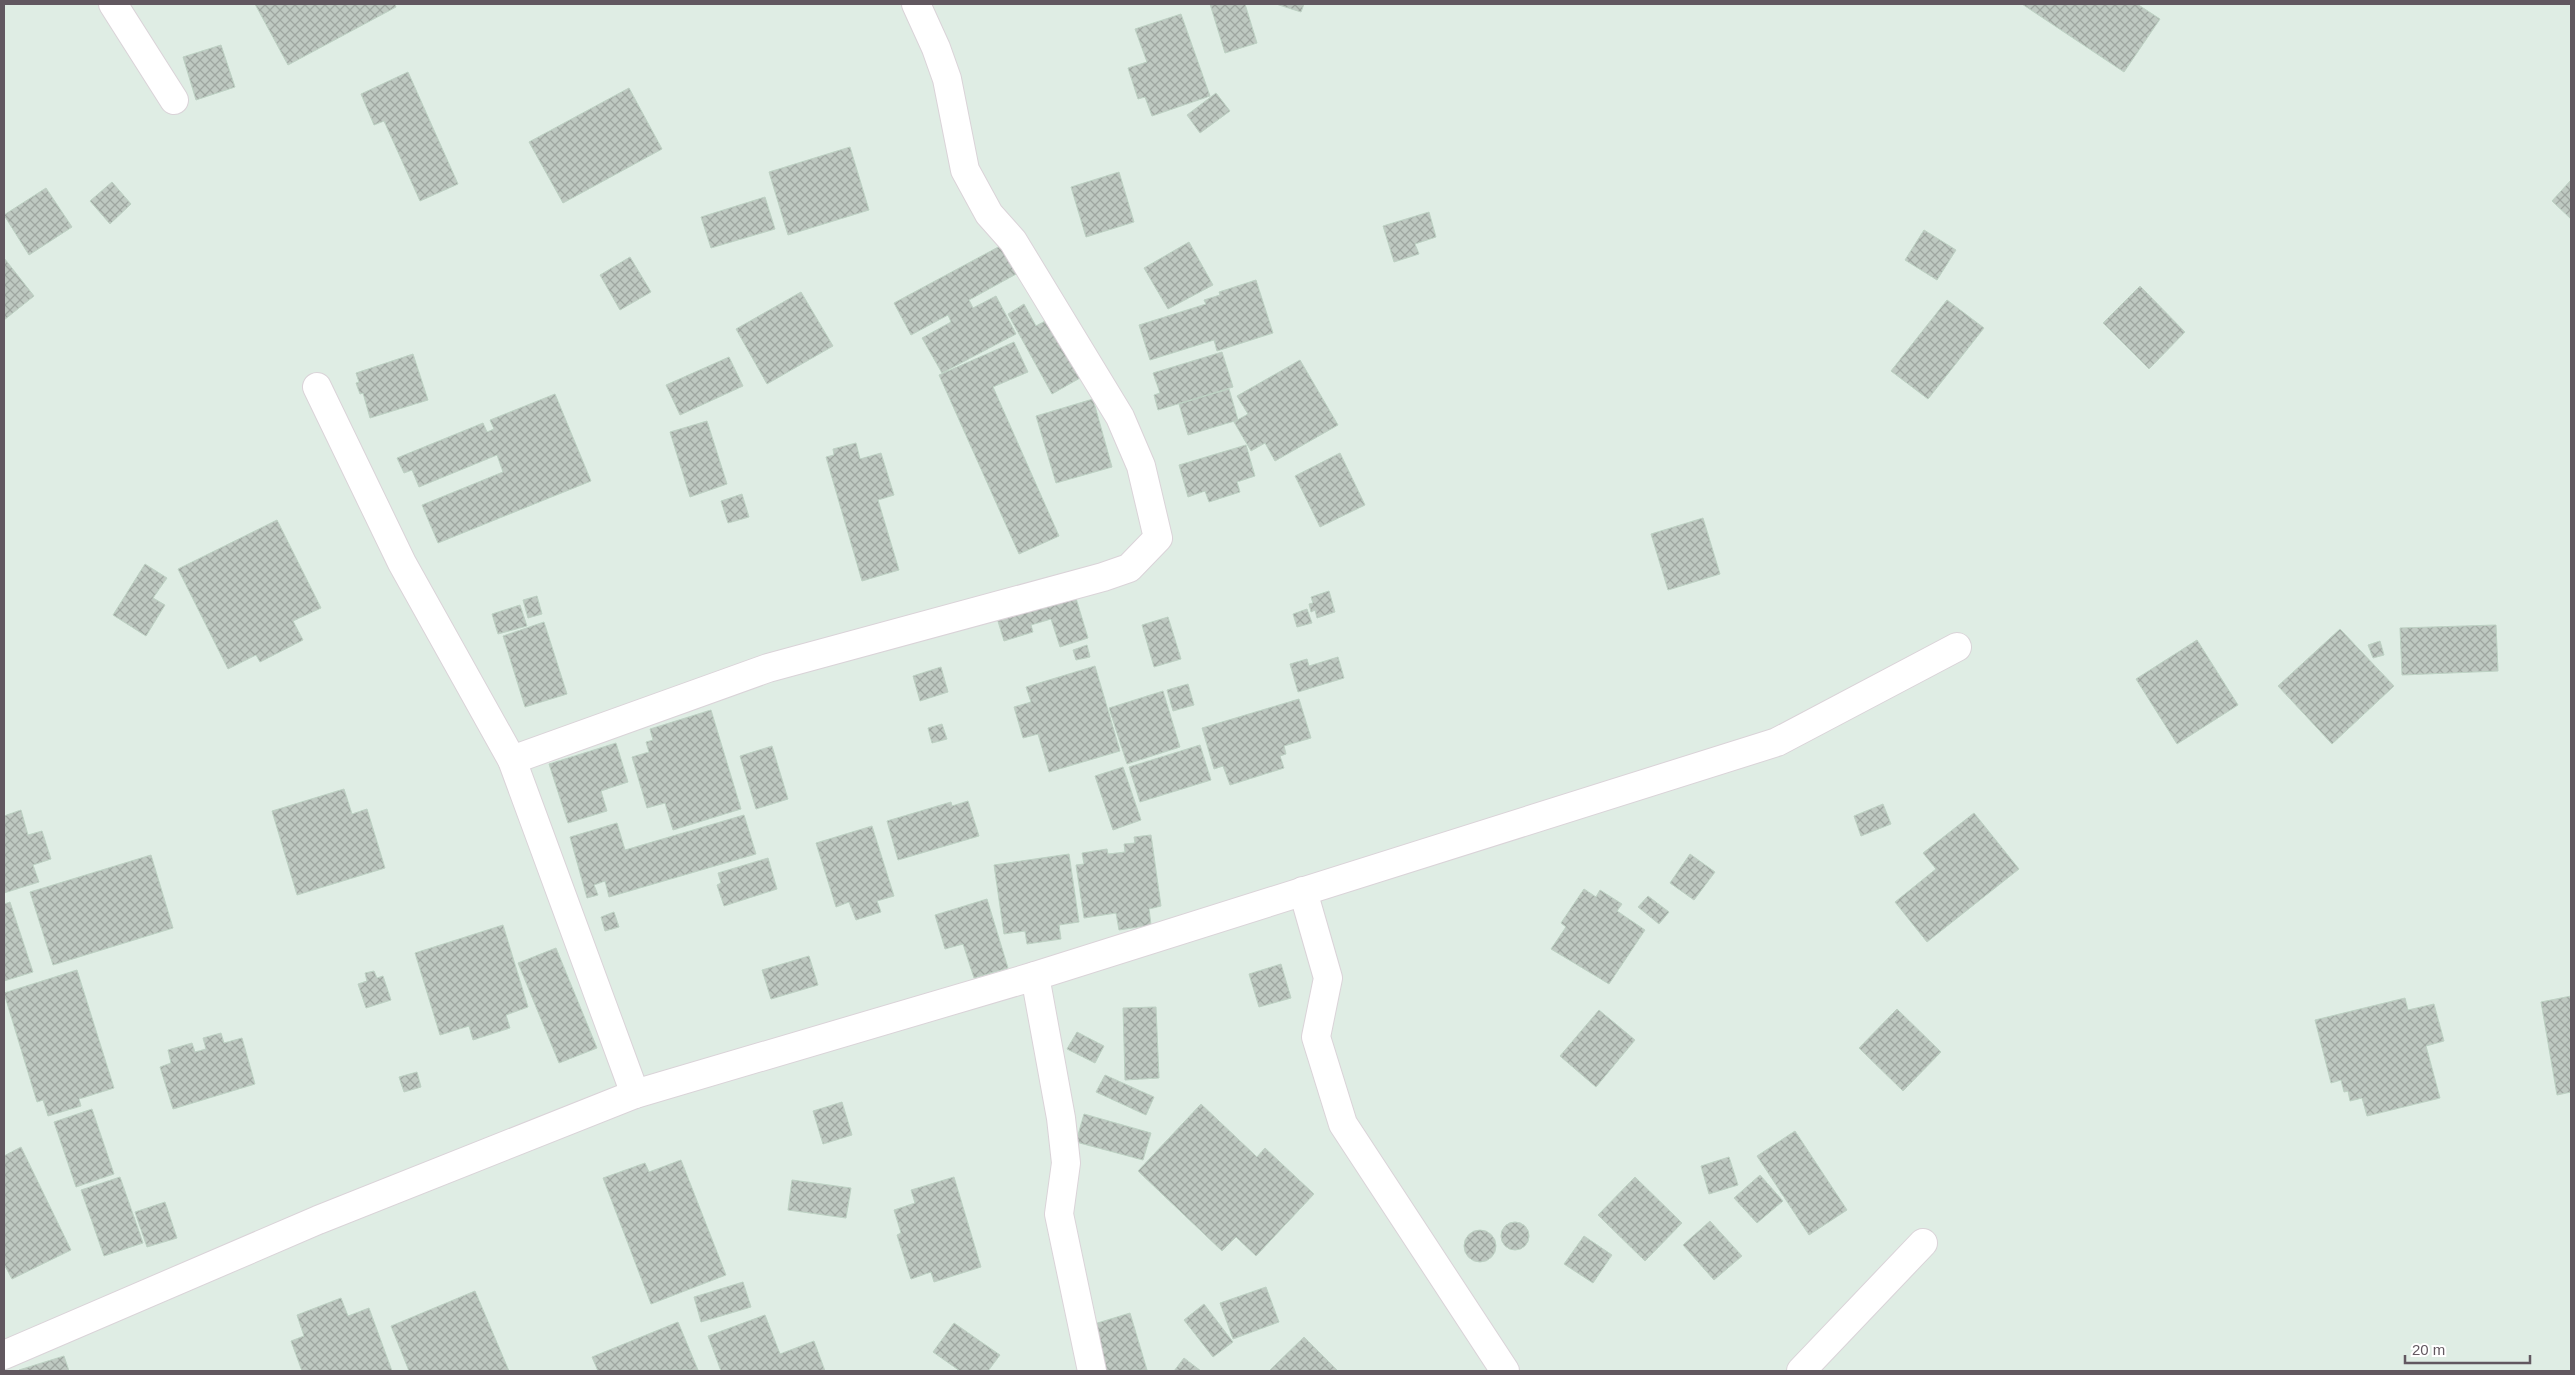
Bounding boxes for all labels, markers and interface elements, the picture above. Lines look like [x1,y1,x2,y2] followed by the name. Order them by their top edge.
[2405,1332,2530,1364] scale bar
[2412,1341,2445,1358] text: 20 m

